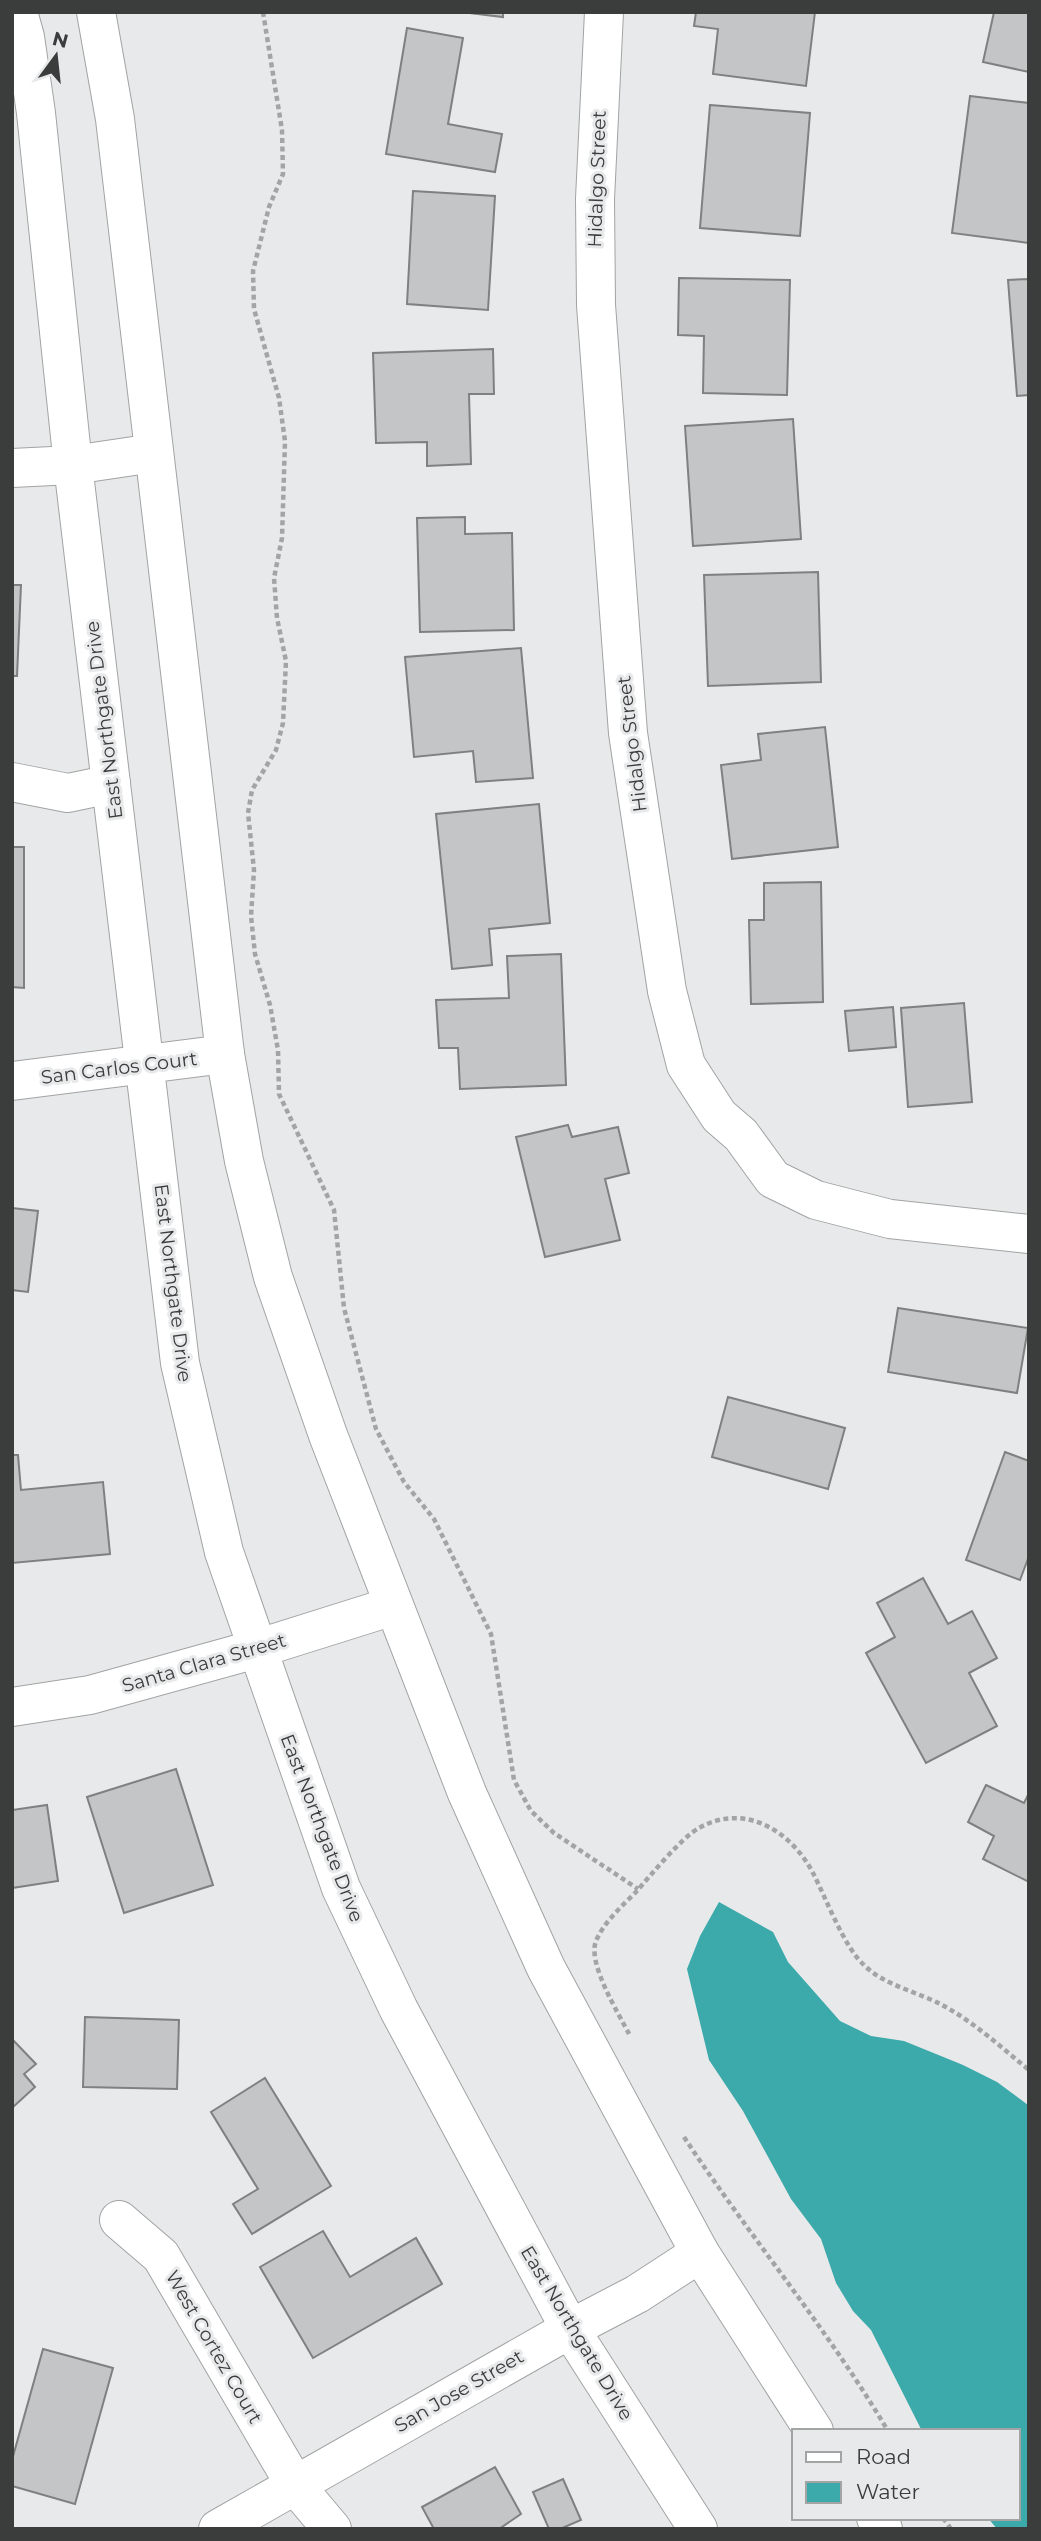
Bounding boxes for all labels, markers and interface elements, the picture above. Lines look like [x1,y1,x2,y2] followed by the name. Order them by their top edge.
[21,21,91,91] north arrow
[50,27,71,53] text: N
[583,110,611,248] street label: Hidalgo Street
[80,620,128,820] street label: East Northgate Drive
[612,674,652,813] street label: Hidalgo Street
[40,1047,199,1089] street label: San Carlos Court
[149,1183,197,1383] street label: East Northgate Drive
[119,1629,289,1697] street label: Santa Clara Street
[276,1731,368,1925] street label: East Northgate Drive
[516,2242,638,2424] street label: East Northgate Drive
[161,2266,267,2428] street label: West Cortez Court
[390,2345,528,2437] street label: San Jose Street
[792,2429,1020,2520] legend
[856,2444,911,2469] text: Road
[856,2479,920,2504] text: Water

